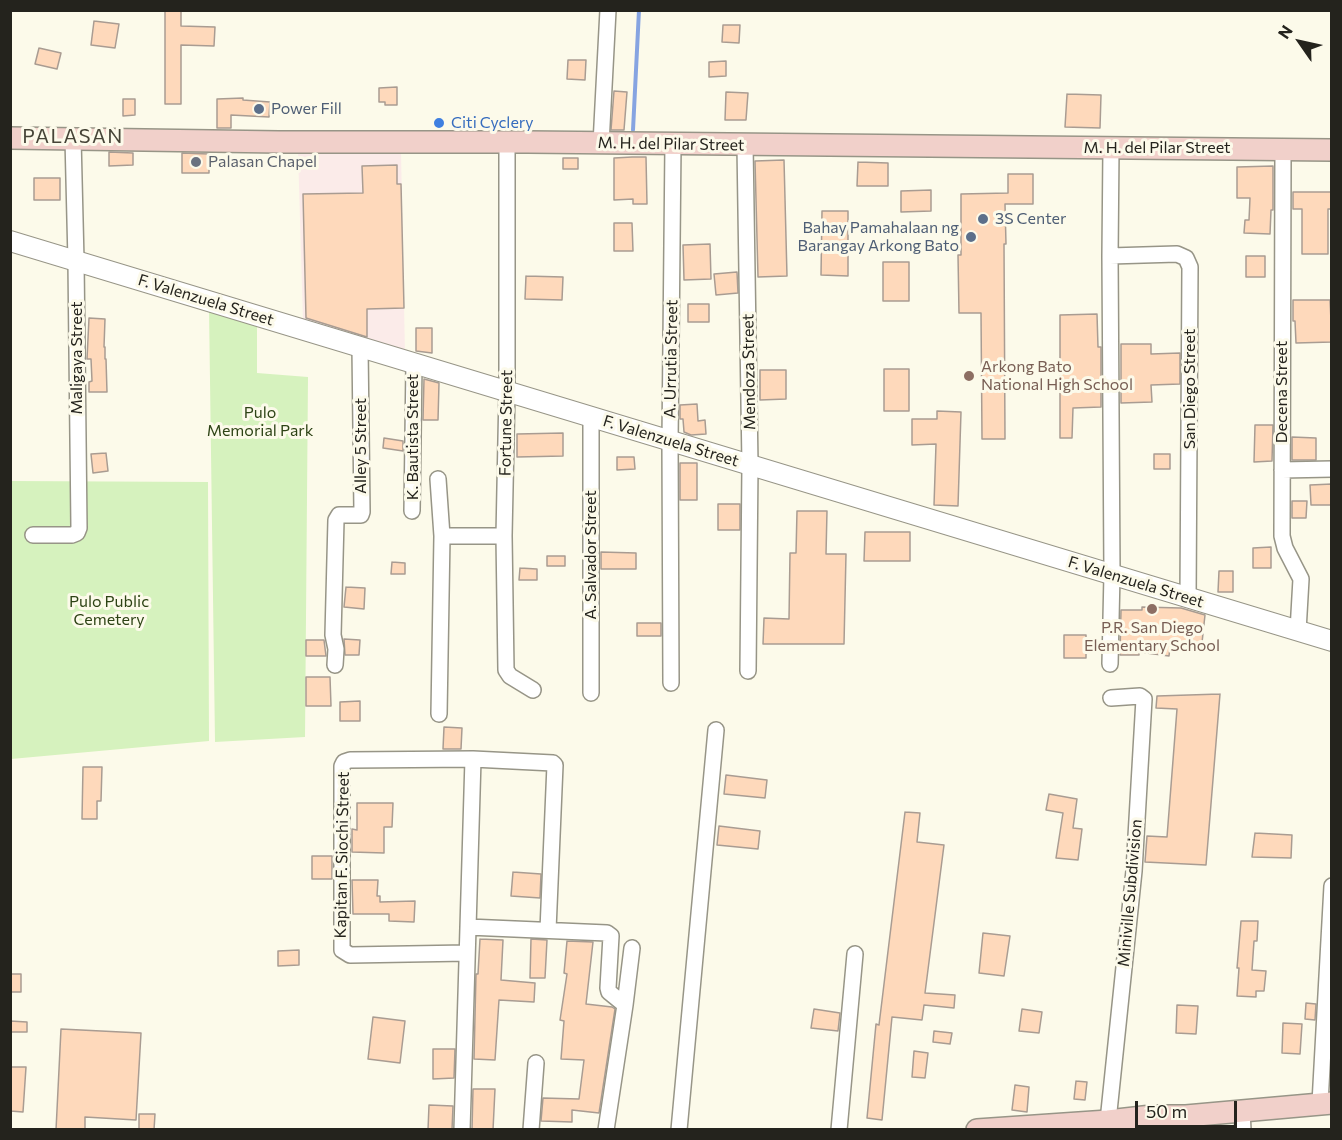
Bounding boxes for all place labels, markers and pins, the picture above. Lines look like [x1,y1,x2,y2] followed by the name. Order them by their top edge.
[271,99,342,119] place label: Power Fill
[252,102,266,116] marker: Power Fill
[451,113,534,133] place label: Citi Cyclery
[432,116,446,130] marker: Citi Cyclery
[208,152,317,172] place label: Palasan Chapel
[189,155,203,169] marker: Palasan Chapel
[995,209,1066,229] place label: 3S Center
[976,212,990,226] marker: 3S Center
[798,218,959,256] place label: Bahay Pamahalaan ng Barangay Arkong Bato
[964,230,978,244] marker: Bahay Pamahalaan ng Barangay Arkong Bato
[981,357,1133,395] place label: Arkong Bato National High School
[962,369,976,383] marker: Arkong Bato National High School
[1145,602,1159,616] marker: P.R. San Diego Elementary School
[1084,618,1220,656] place label: P.R. San Diego Elementary School

